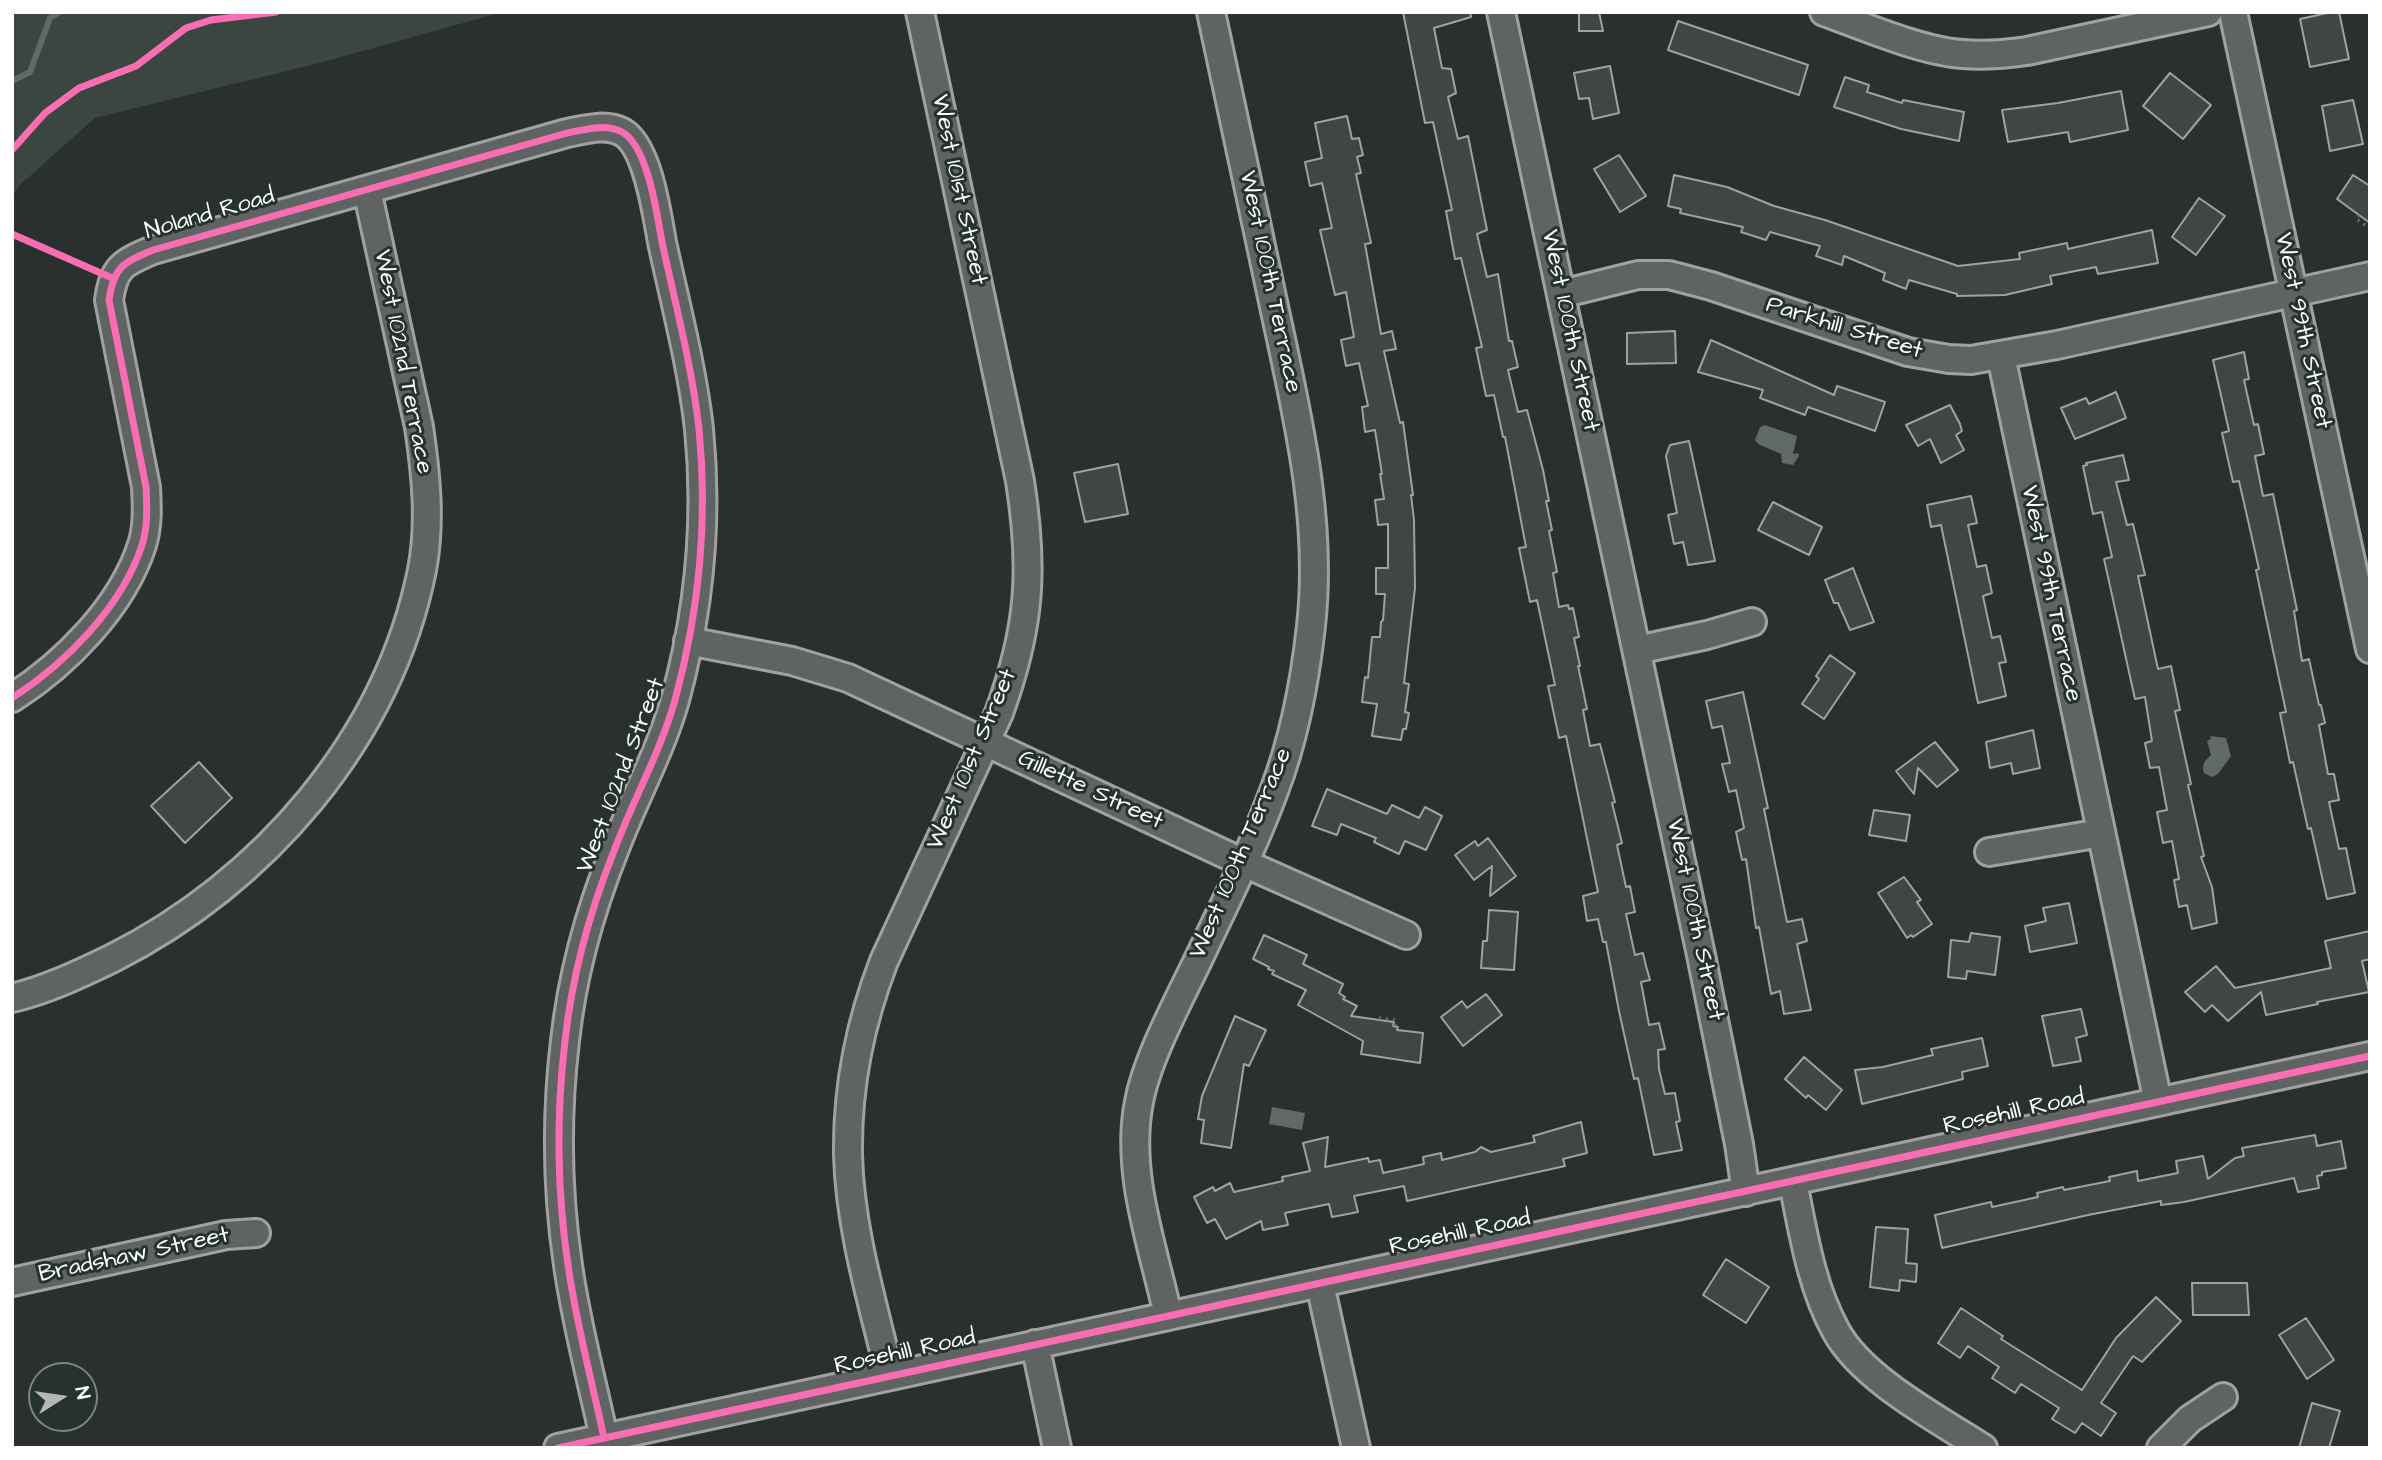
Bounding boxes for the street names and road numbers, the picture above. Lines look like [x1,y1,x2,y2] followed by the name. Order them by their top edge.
[924,92,992,288] street label: West 101st Street
[1231,168,1307,396] street label: West 100th Terrace
[142,183,278,247] street label: Noland Road
[1534,228,1604,434] street label: West 100th Street
[2267,230,2337,432] street label: West 99th Street
[366,248,438,476] street label: West 102nd Terrace
[1762,292,1926,366] street label: Parkhill Street
[2013,483,2087,705] street label: West 99th Terrace
[922,665,1024,855] street label: West 101st Street
[571,674,673,878] street label: West 102nd Street
[1185,744,1299,964] street label: West 100th Terrace
[1013,745,1167,837] street label: Gillette Street
[1659,817,1729,1023] street label: West 100th Street
[1941,1084,2087,1142] street label: Rosehill Road
[1387,1205,1533,1263] street label: Rosehill Road
[36,1222,232,1290] street label: Bradshaw Street
[832,1324,978,1382] street label: Rosehill Road

